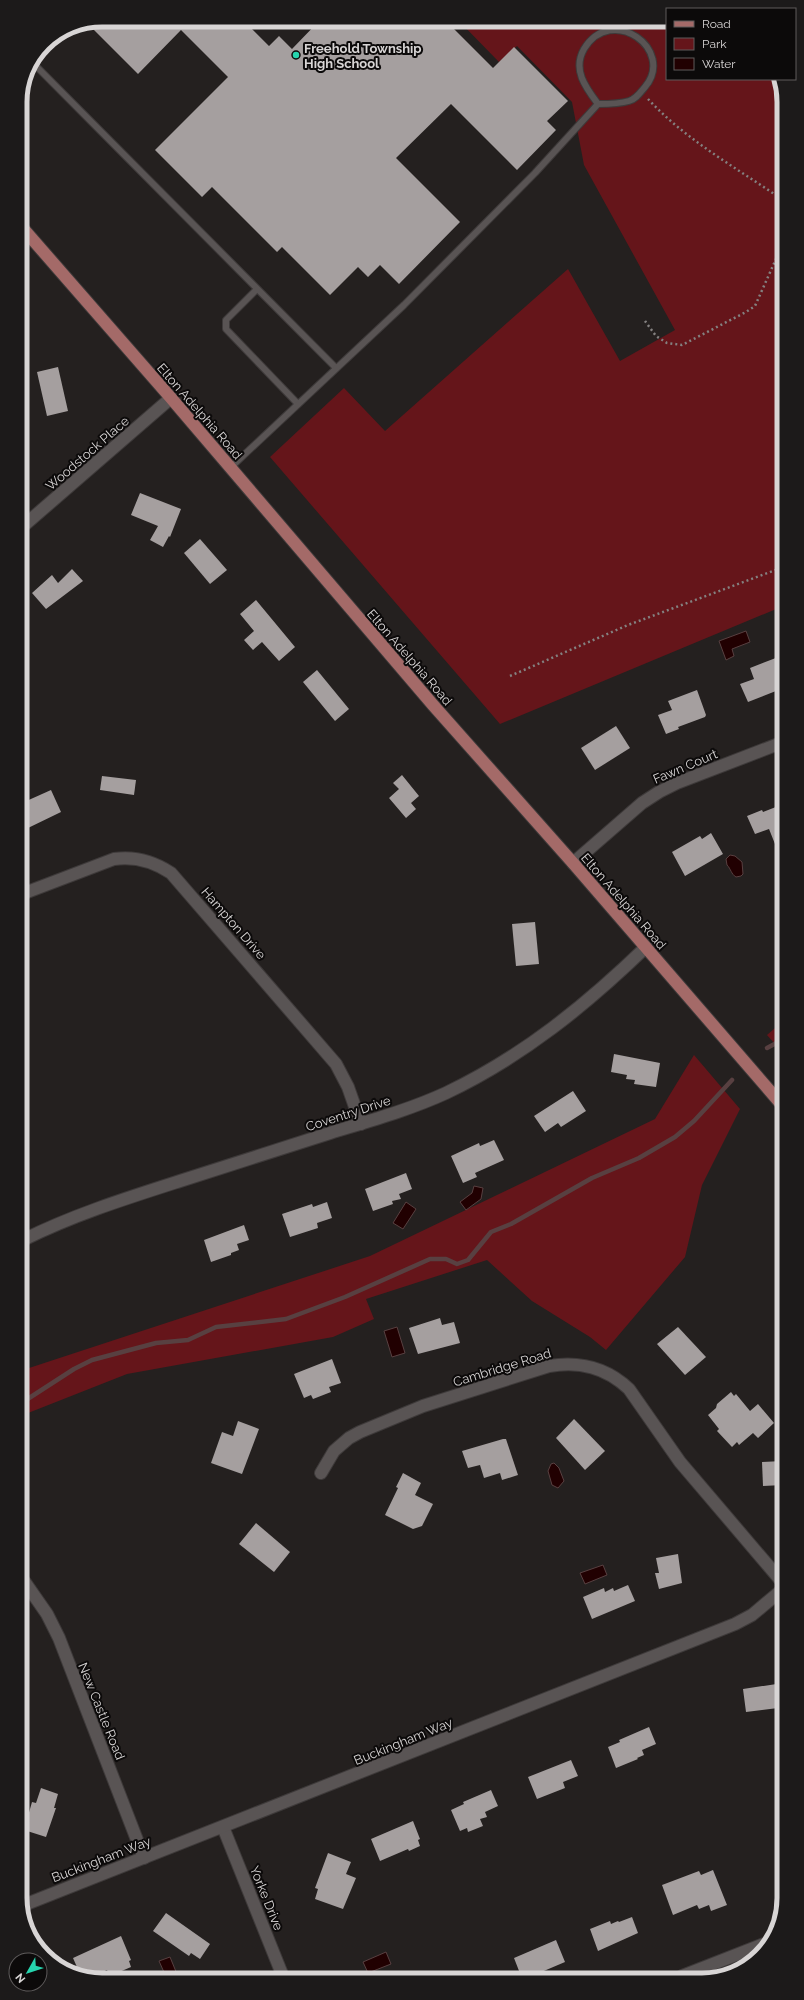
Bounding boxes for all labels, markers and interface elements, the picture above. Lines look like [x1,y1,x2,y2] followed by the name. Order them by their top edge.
[666,8,796,80] legend
[702,17,731,31] text: Road
[702,37,727,51] text: Park
[304,41,422,71] place label: Freehold Township High School
[291,50,301,60] marker: Freehold Township High School
[702,57,736,71] text: Water
[154,360,245,462] street label: Elton Adelphia Road
[43,413,132,494] street label: Woodstock Place
[364,606,455,708] street label: Elton Adelphia Road
[651,746,720,787] street label: Fawn Court
[578,850,669,952] street label: Elton Adelphia Road
[198,884,269,963] street label: Hampton Drive
[304,1093,393,1134] street label: Coventry Drive
[451,1345,553,1390] street label: Cambridge Road
[75,1661,128,1762] street label: New Castle Road
[352,1715,455,1768] street label: Buckingham Way
[49,1834,153,1885] street label: Buckingham Way
[247,1864,286,1933] street label: Yorke Drive
[8,1952,48,1992] north arrow
[13,1971,28,1985] text: N

